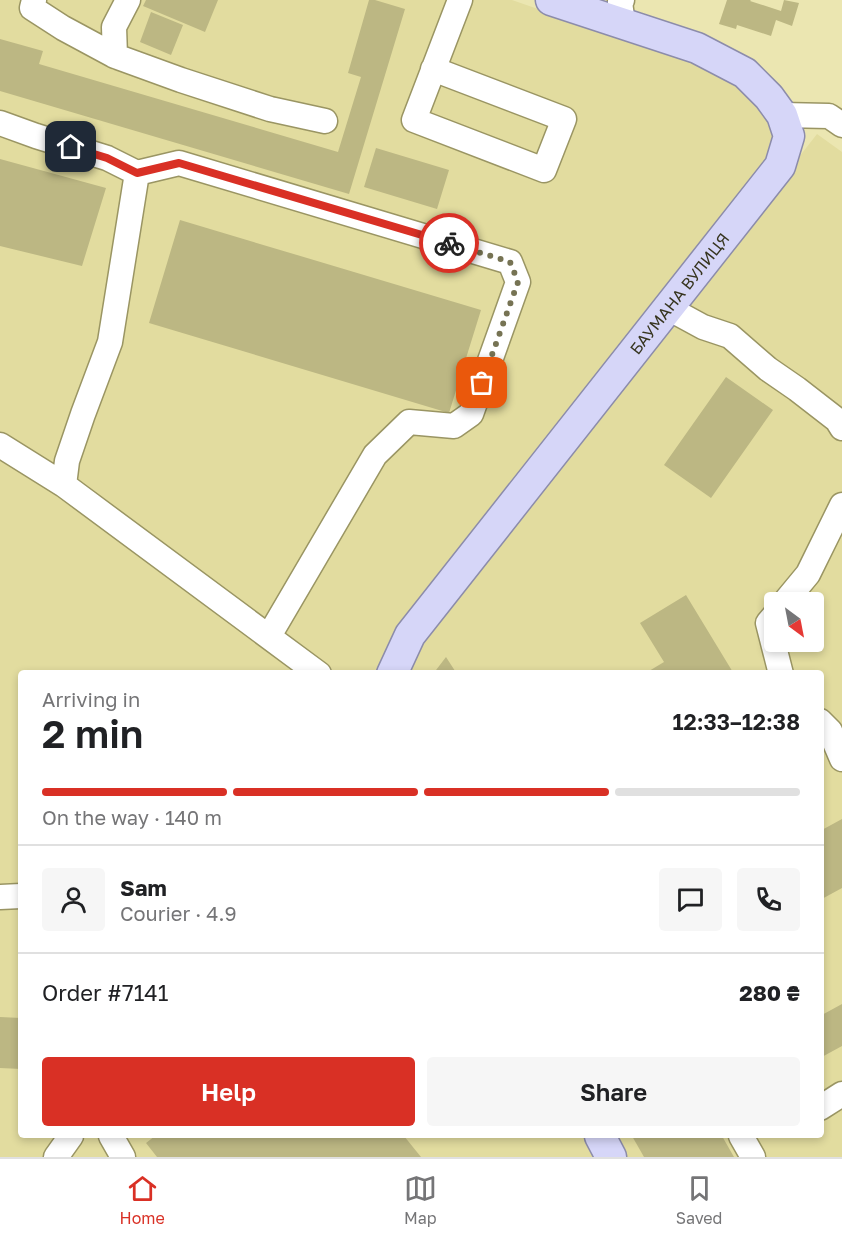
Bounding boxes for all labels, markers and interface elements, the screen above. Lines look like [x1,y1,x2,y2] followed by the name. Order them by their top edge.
[45,121,96,172] pin
[54,130,87,163] icon: home
[419,213,479,273] courier
[433,227,466,260] icon: bike
[625,229,733,358] street label: БАУМАНА ВУЛИЦЯ
[456,357,507,408] pin
[465,366,498,399] icon: bag
[764,592,824,652] north arrow
[764,592,824,652] map controls
[42,687,140,711] text: Arriving in
[672,708,800,735] text: 12:33–12:38
[42,710,143,757] text: 2 min
[42,805,222,829] text: On the way · 140 m
[42,868,105,931] button: person
[659,868,722,931] button: chat
[737,868,800,931] button: phone
[120,874,167,901] text: Sam
[120,901,237,925] text: Courier · 4.9
[42,979,168,1006] text: Order #7141
[739,979,800,1006] text: 280 ₴
[42,1057,415,1126] button: Help
[427,1057,800,1126] button: Share
[120,1172,165,1228] tab: Home
[404,1172,437,1228] tab: Map
[676,1172,722,1228] tab: Saved

